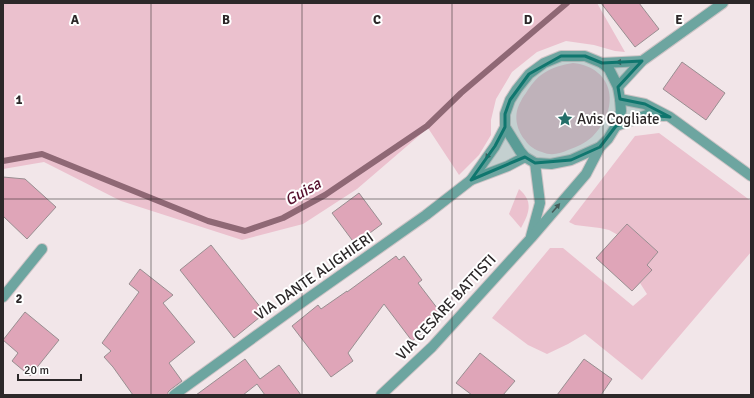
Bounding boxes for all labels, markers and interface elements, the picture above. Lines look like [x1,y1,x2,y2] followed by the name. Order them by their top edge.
[71,12,80,28] text: A
[222,12,230,28] text: B
[373,12,381,28] text: C
[524,12,533,28] text: D
[675,12,683,28] text: E
[616,58,628,65] one-way arrow
[15,92,23,108] text: 1
[556,110,574,128] place icon: Avis Cogliate
[577,110,660,128] place label: Avis Cogliate
[485,149,493,159] one-way arrow
[281,173,325,210] water label: Guisa
[552,203,561,214] one-way arrow
[251,228,377,324] street label: VIA DANTE ALIGHIERI
[392,250,500,364] street label: VIA CESARE BATTISTI
[15,291,23,307] text: 2
[18,356,81,382] scale bar
[24,363,49,378] text: 20 m

